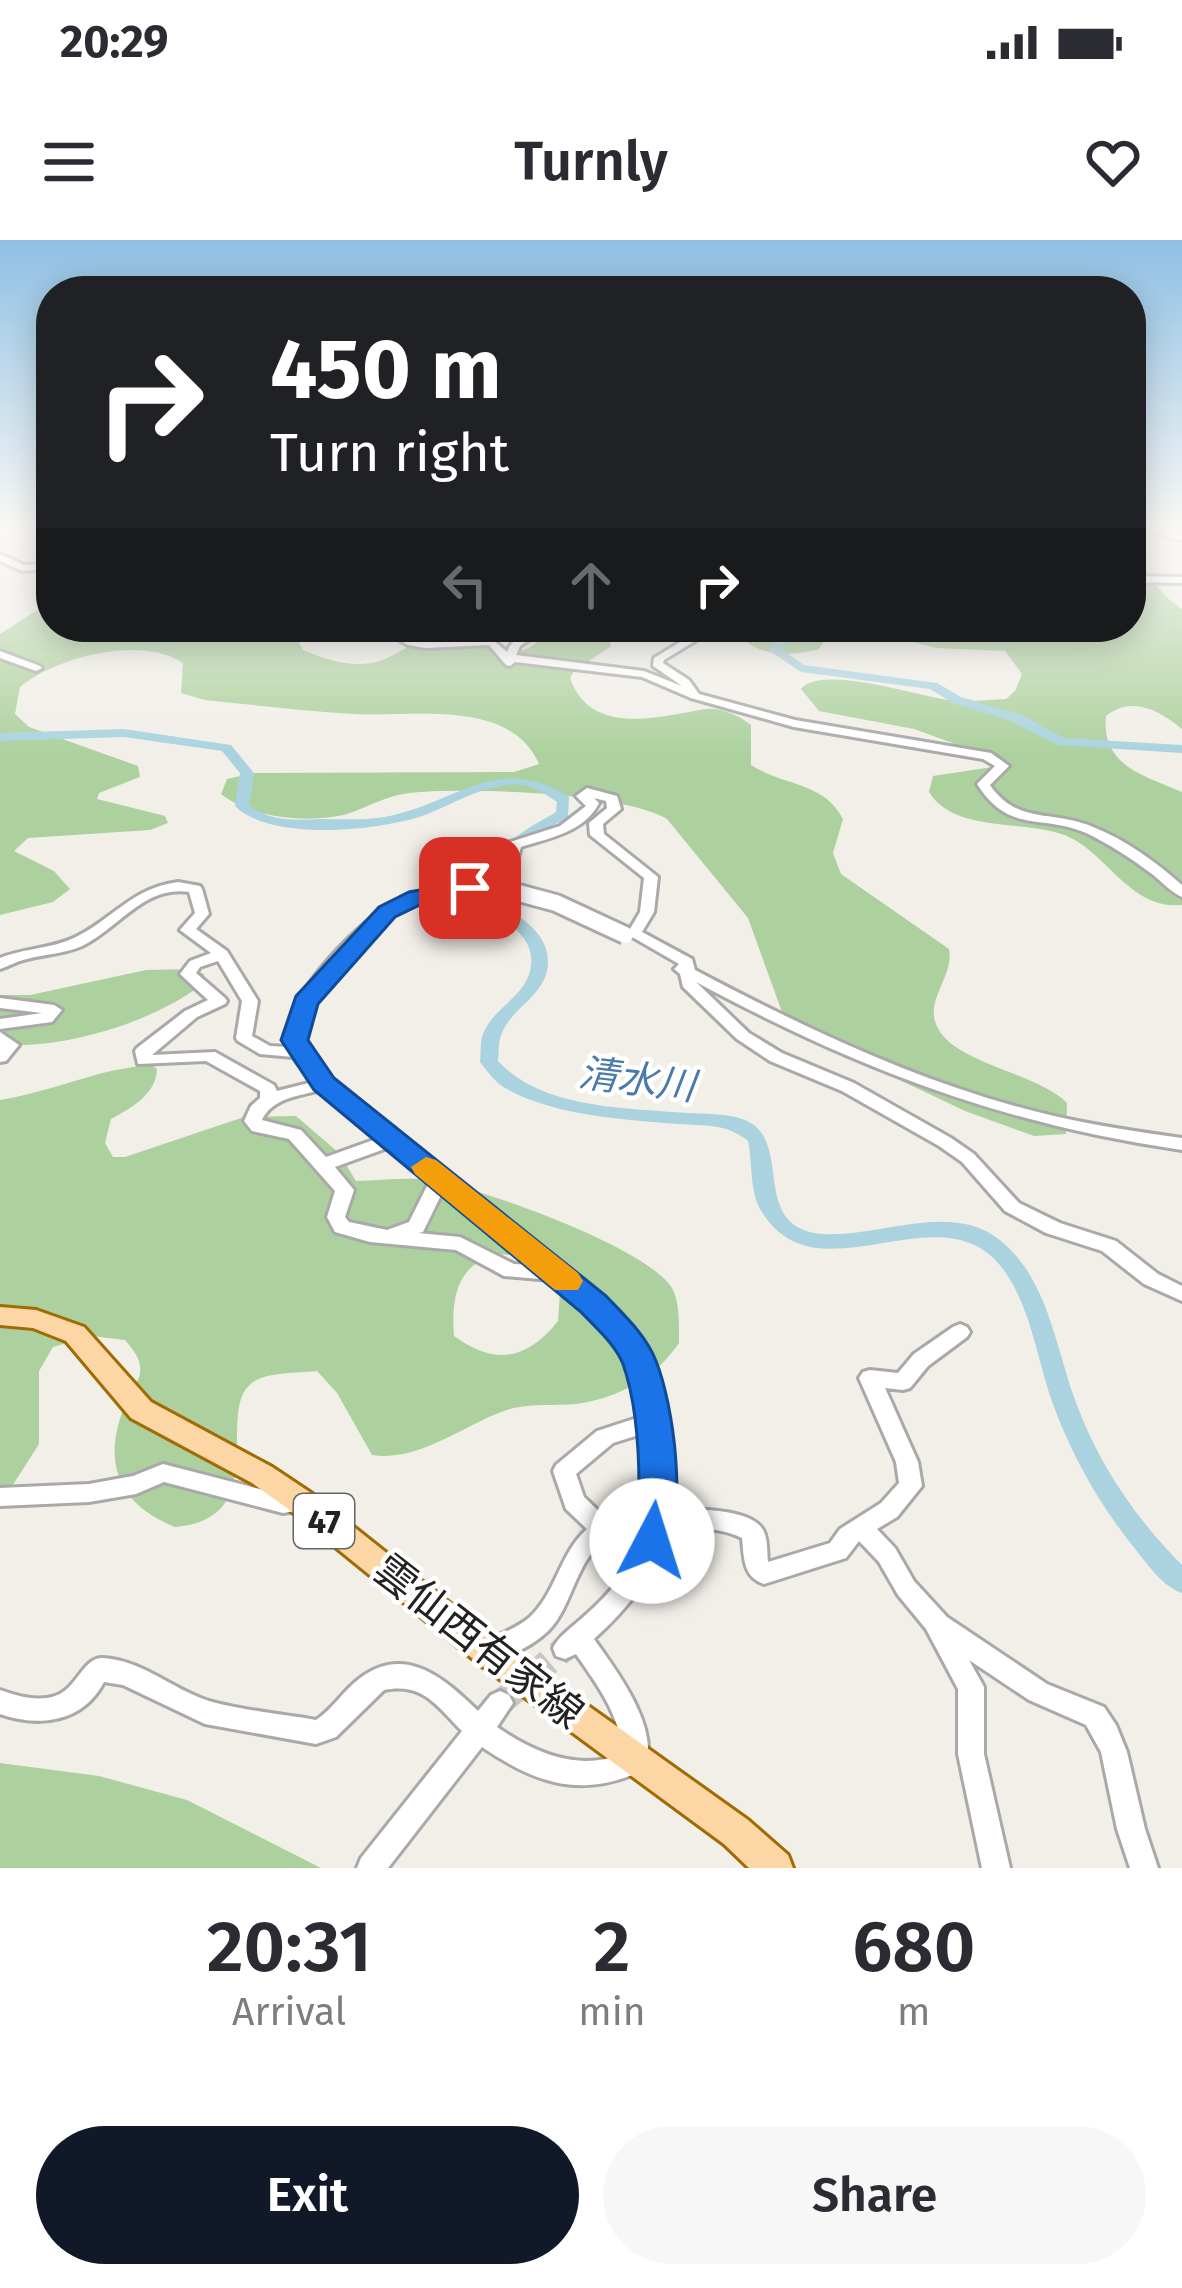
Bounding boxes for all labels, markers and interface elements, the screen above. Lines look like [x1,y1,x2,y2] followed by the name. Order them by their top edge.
[60,15,168,69] text: 20:29
[36,129,102,195] icon: menu
[1080,129,1146,195] icon: heart
[514,130,668,194] text: Turnly
[270,319,502,420] text: 450 m
[72,324,228,480] icon: right
[270,421,509,485] text: Turn right
[432,552,498,618] icon: left
[558,552,624,618] icon: ahead
[684,552,750,618] icon: right
[419,837,521,939] pin
[437,855,503,921] icon: arrive
[576,1050,702,1110] water label: 清水川
[589,1478,715,1604] position arrow
[294,1494,354,1548] road number: 47
[364,1545,593,1739] street label: 雲仙西有家線
[207,1904,372,1990] text: 20:31
[594,1904,630,1990] text: 2
[852,1904,975,1990] text: 680
[232,1989,346,2035] text: Arrival
[578,1989,646,2035] text: min
[897,1989,931,2035] text: m
[36,2126,579,2264] button: Exit
[603,2126,1146,2264] button: Share

